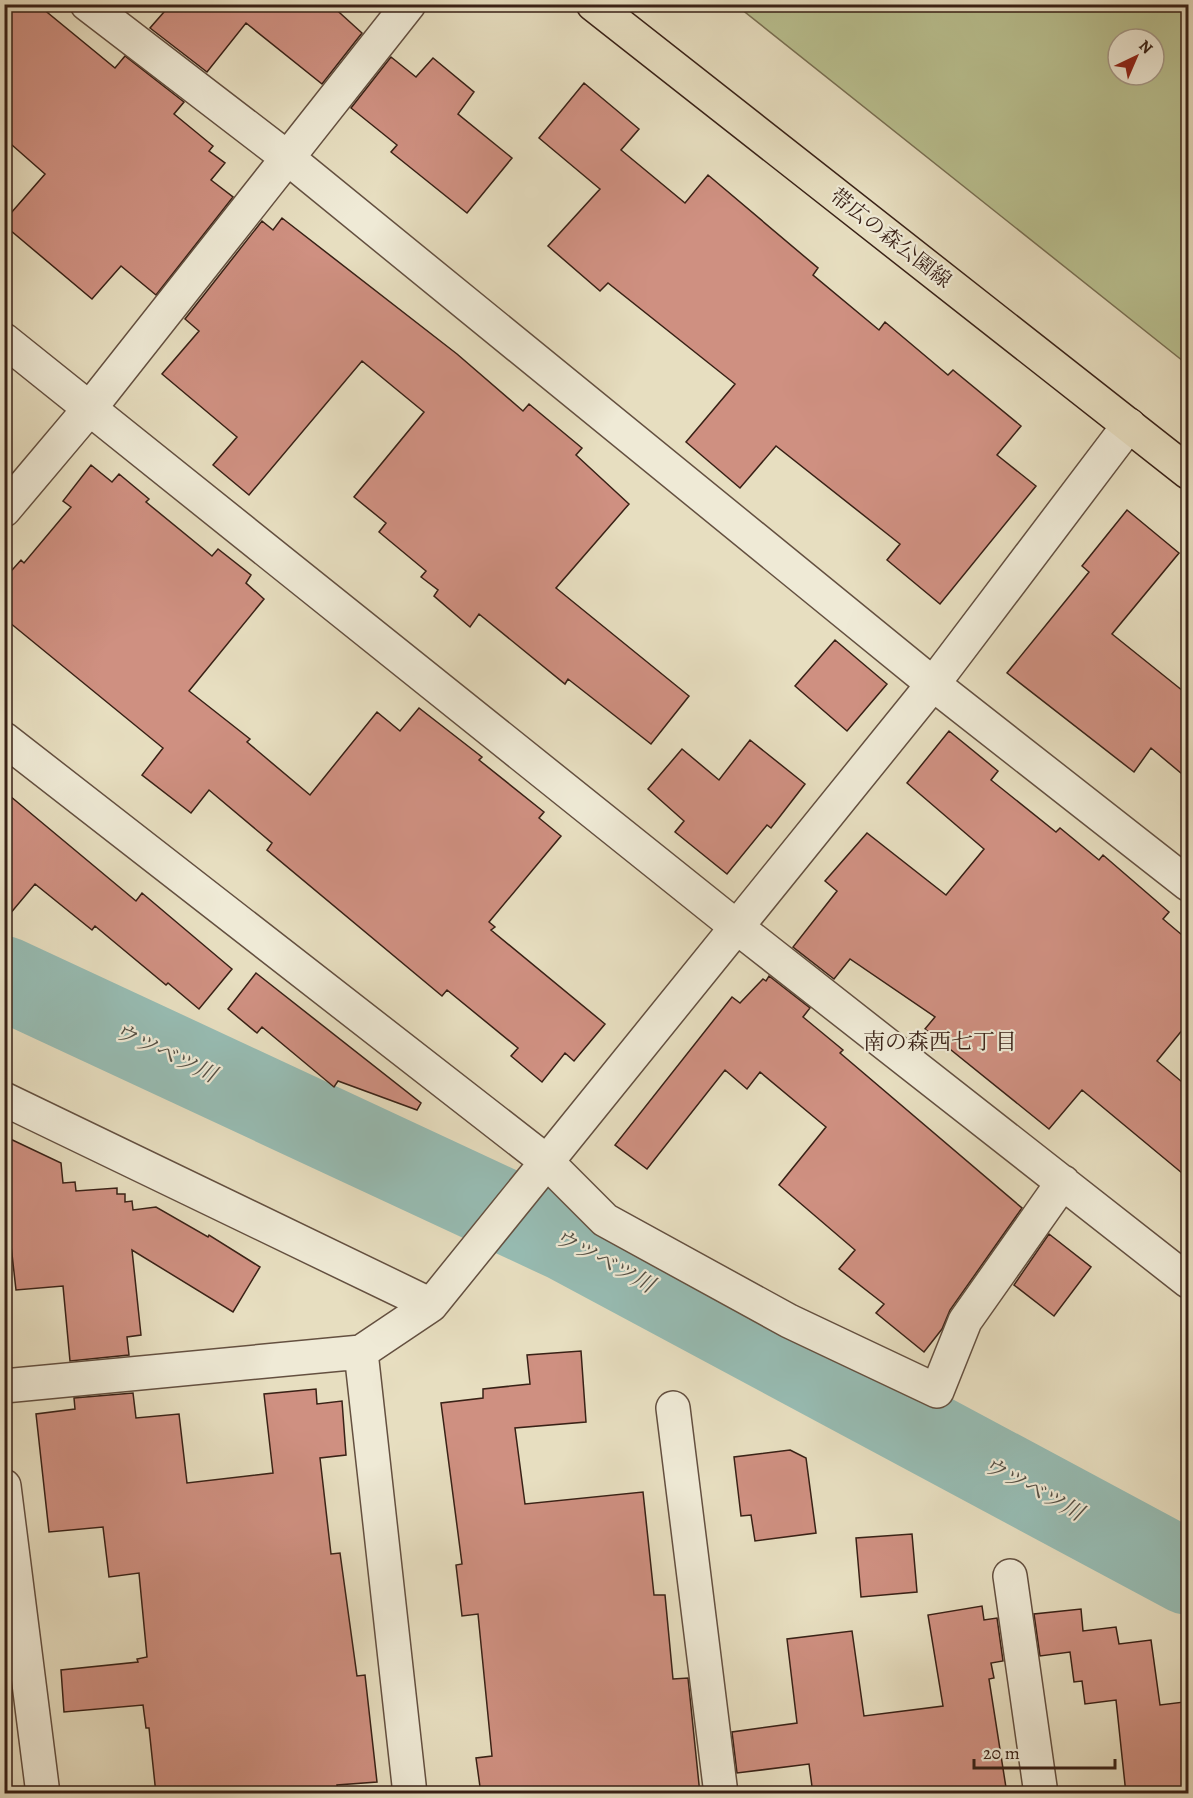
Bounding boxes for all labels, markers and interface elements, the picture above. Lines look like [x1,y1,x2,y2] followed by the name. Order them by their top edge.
[1106,27,1166,87] north arrow
[1134,35,1158,59] text: N
[824,182,958,294] street label: 帯広の森公園線
[109,1016,223,1091] water label: ウツベツ川
[863,1027,1017,1057] district label: 南の森西七丁目
[548,1222,661,1301] water label: ウツベツ川
[977,1450,1090,1529] water label: ウツベツ川
[974,1732,1115,1770] scale bar
[983,1741,1020,1765] text: 20 m

